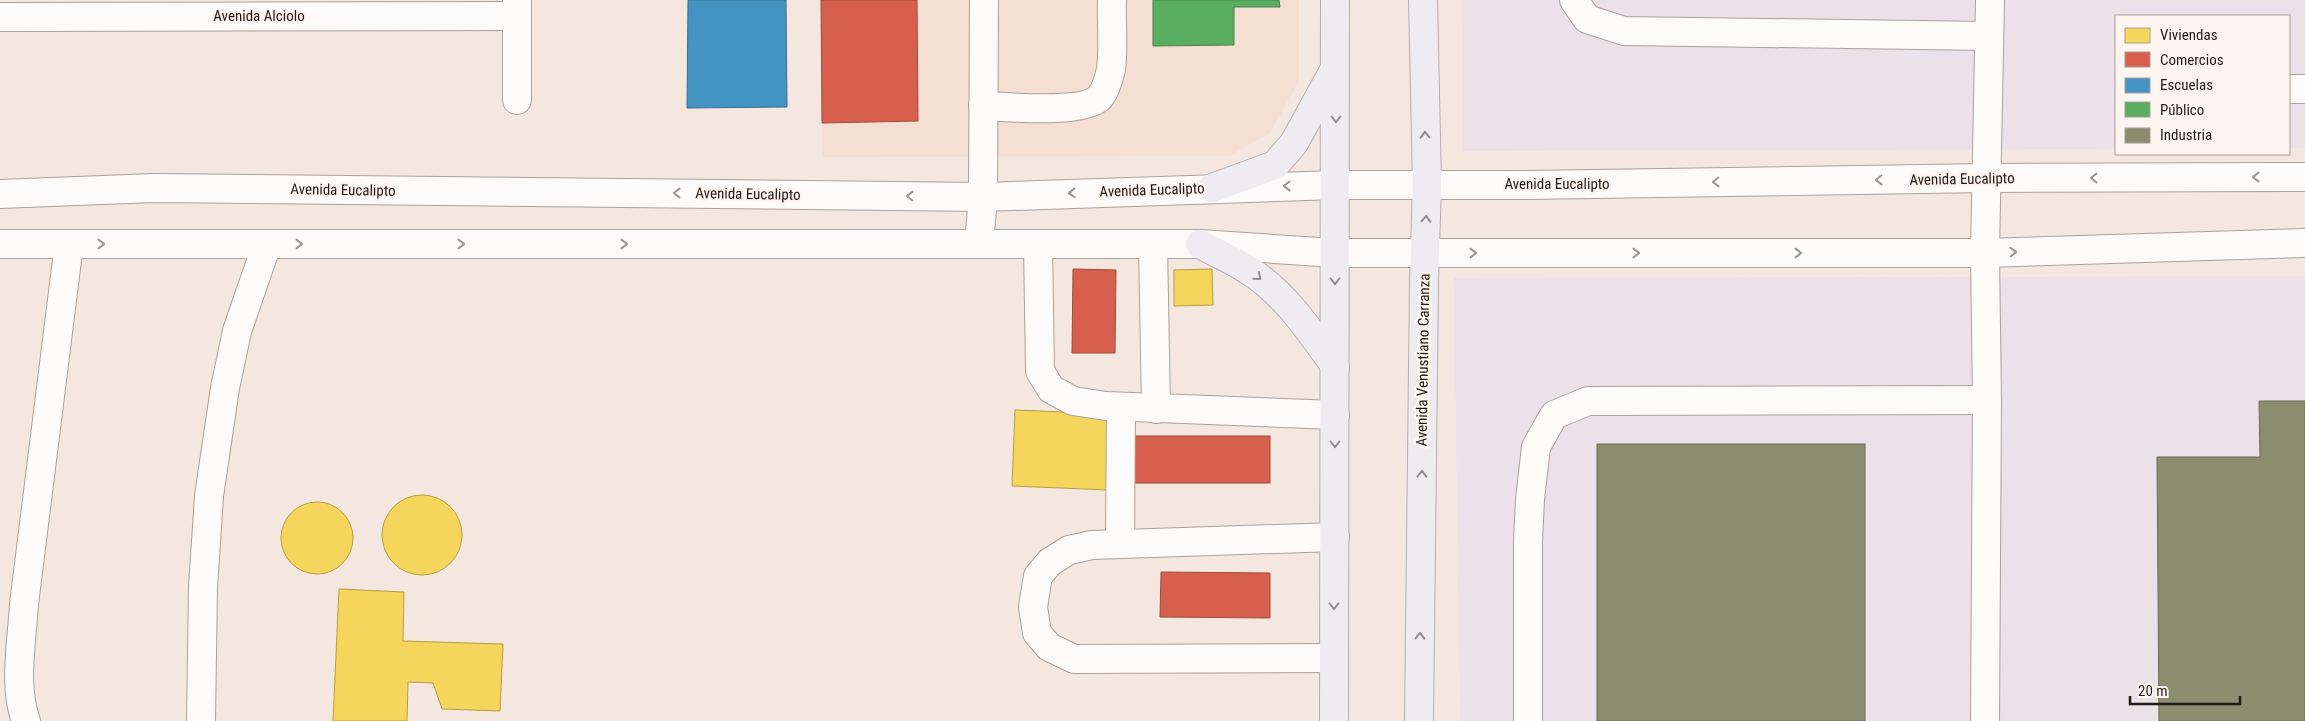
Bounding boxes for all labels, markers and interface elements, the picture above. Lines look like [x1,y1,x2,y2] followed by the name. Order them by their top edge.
[213,7,305,25] street label: Avenida Alciolo
[2115,15,2290,155] legend
[2160,26,2218,44] text: Viviendas
[2160,51,2224,69] text: Comercios
[2160,76,2213,94] text: Escuelas
[2160,101,2204,119] text: Público
[1331,115,1341,123] one-way arrow
[2160,126,2212,144] text: Industria
[1420,131,1431,139] one-way arrow
[1909,169,2015,189] street label: Avenida Eucalipto
[2252,172,2260,182] one-way arrow
[2090,173,2098,183] one-way arrow
[1875,174,1883,185] one-way arrow
[1504,175,1610,193] street label: Avenida Eucalipto
[1712,177,1720,187] one-way arrow
[1099,179,1205,201] street label: Avenida Eucalipto
[290,180,396,200] street label: Avenida Eucalipto
[1283,181,1291,192] one-way arrow
[695,184,801,204] street label: Avenida Eucalipto
[673,188,680,198] one-way arrow
[1068,188,1076,199] one-way arrow
[905,191,913,201] one-way arrow
[1420,214,1431,222] one-way arrow
[98,239,105,249] one-way arrow
[295,239,303,249] one-way arrow
[458,239,465,249] one-way arrow
[620,239,628,249] one-way arrow
[2009,247,2017,258] one-way arrow
[1470,248,1478,258] one-way arrow
[1632,248,1640,258] one-way arrow
[1795,248,1803,258] one-way arrow
[1252,272,1261,281] one-way arrow
[1412,273,1434,447] street label: Avenida Venustiano Carranza
[1330,278,1340,285] one-way arrow
[1330,440,1340,448] one-way arrow
[1417,470,1427,478] one-way arrow
[1329,602,1339,610] one-way arrow
[1415,632,1425,640] one-way arrow
[2130,674,2240,706] scale bar
[2138,682,2168,700] text: 20 m

